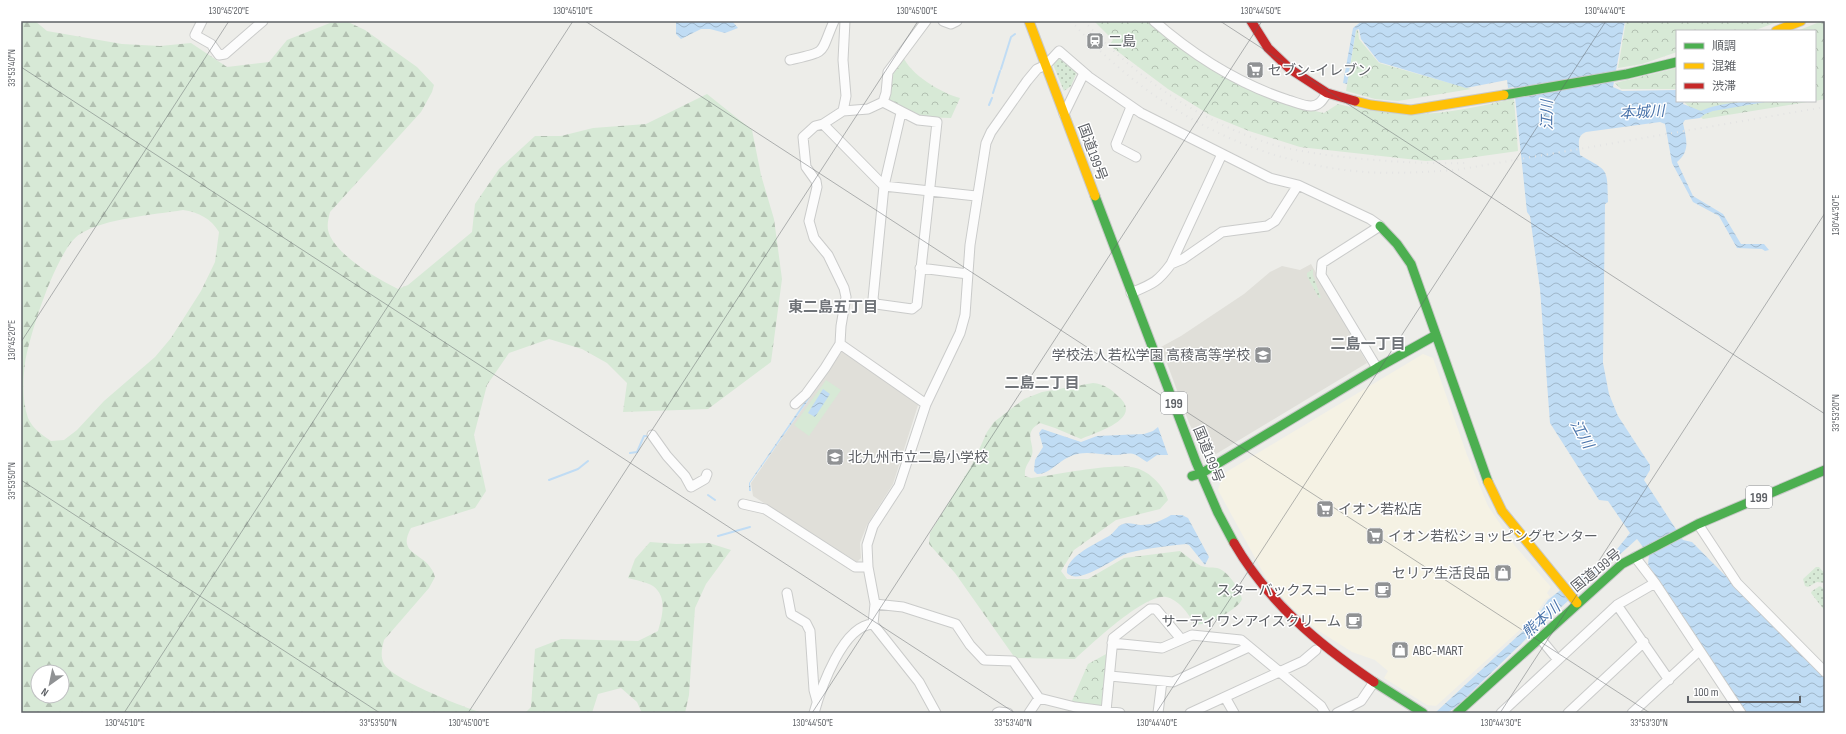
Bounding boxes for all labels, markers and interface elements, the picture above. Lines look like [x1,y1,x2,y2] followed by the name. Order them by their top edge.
[209,5,249,17] text: 130°45'20"E
[553,5,593,17] text: 130°45'10"E
[897,5,937,17] text: 130°45'00"E
[1241,5,1281,17] text: 130°44'50"E
[1585,5,1625,17] text: 130°44'40"E
[1676,30,1816,102] legend
[1085,31,1105,51] station icon: 二島
[1108,33,1136,50] place label: 二島
[1712,39,1736,54] text: 順調
[6,49,18,87] text: 33°53'40"N
[1712,59,1736,74] text: 混雑
[1245,60,1265,80] supermarket icon: セブン-イレブン
[1268,62,1371,79] place label: セブン-イレブン
[1712,79,1736,94] text: 渋滞
[1538,98,1557,130] water label: 江川
[1619,102,1667,123] water label: 本城川
[1074,121,1111,183] street label: 国道199号
[1830,195,1842,235] text: 130°44'30"E
[788,298,878,317] district label: 東二島五丁目
[6,320,18,360] text: 130°45'20"E
[1330,335,1406,354] district label: 二島一丁目
[1253,345,1273,365] school or university icon: 学校法人若松学園 高稜高等学校
[1052,347,1250,364] place label: 学校法人若松学園 高稜高等学校
[1004,374,1080,393] district label: 二島二丁目
[1161,392,1187,414] road number: 199
[1830,394,1842,432] text: 33°53'20"N
[1566,417,1598,454] water label: 江川
[1190,424,1228,485] street label: 国道199号
[825,447,845,467] school or university icon: 北九州市立二島小学校
[848,449,988,466] place label: 北九州市立二島小学校
[6,462,18,500] text: 33°53'50"N
[1746,486,1772,508] road number: 199
[1315,499,1335,519] supermarket icon: イオン若松店
[1338,501,1422,518] place label: イオン若松店
[1365,526,1385,546] supermarket icon: イオン若松ショッピングセンター
[1388,528,1598,545] place label: イオン若松ショッピングセンター
[1568,545,1625,596] street label: 国道199号
[1493,563,1513,583] shop icon: セリア生活良品
[1392,565,1490,582] place label: セリア生活良品
[1373,580,1393,600] cafe icon: スターバックスコーヒー
[1217,582,1370,599] place label: スターバックスコーヒー
[1518,597,1566,642] water label: 熊本川
[1344,611,1364,631] cafe icon: サーティワンアイスクリーム
[1161,613,1341,630] place label: サーティワンアイスクリーム
[1390,640,1410,660] shop icon: ABC-MART
[1412,642,1464,659] place label: ABC-MART
[30,664,70,704] north arrow
[1688,678,1800,704] scale bar
[39,685,51,699] text: N
[1694,685,1719,700] text: 100 m
[105,717,145,729] text: 130°45'10"E
[359,717,397,729] text: 33°53'50"N
[449,717,489,729] text: 130°45'00"E
[793,717,833,729] text: 130°44'50"E
[994,717,1032,729] text: 33°53'40"N
[1137,717,1177,729] text: 130°44'40"E
[1481,717,1521,729] text: 130°44'30"E
[1630,717,1668,729] text: 33°53'30"N

